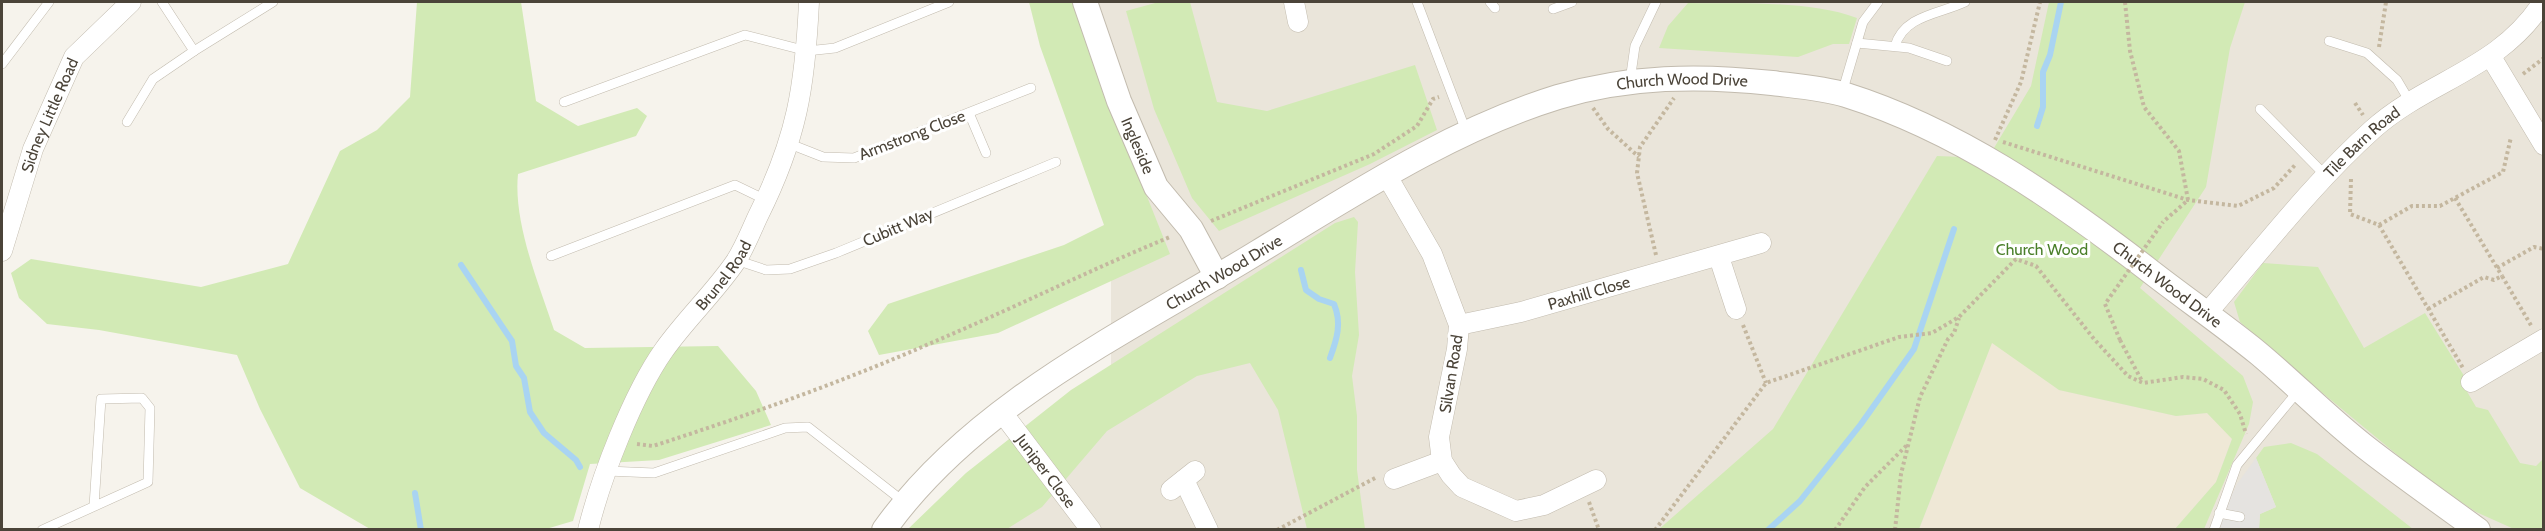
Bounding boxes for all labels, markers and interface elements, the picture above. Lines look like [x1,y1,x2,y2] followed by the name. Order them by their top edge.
[17,55,82,175] street label: Sidney Little Road
[1615,69,1749,93] street label: Church Wood Drive
[2319,102,2403,181] street label: Tile Barn Road
[856,106,968,164] street label: Armstrong Close
[1118,114,1159,177] street label: Ingleside
[860,204,936,250] street label: Cubitt Way
[1162,230,1285,314] street label: Church Wood Drive
[691,237,755,314] street label: Brunel Road
[2109,237,2226,331] street label: Church Wood Drive
[1996,240,2088,259] park label: Church Wood
[1546,272,1632,313] street label: Paxhill Close
[1435,333,1467,415] street label: Silvan Road
[1012,429,1080,512] street label: Juniper Close

